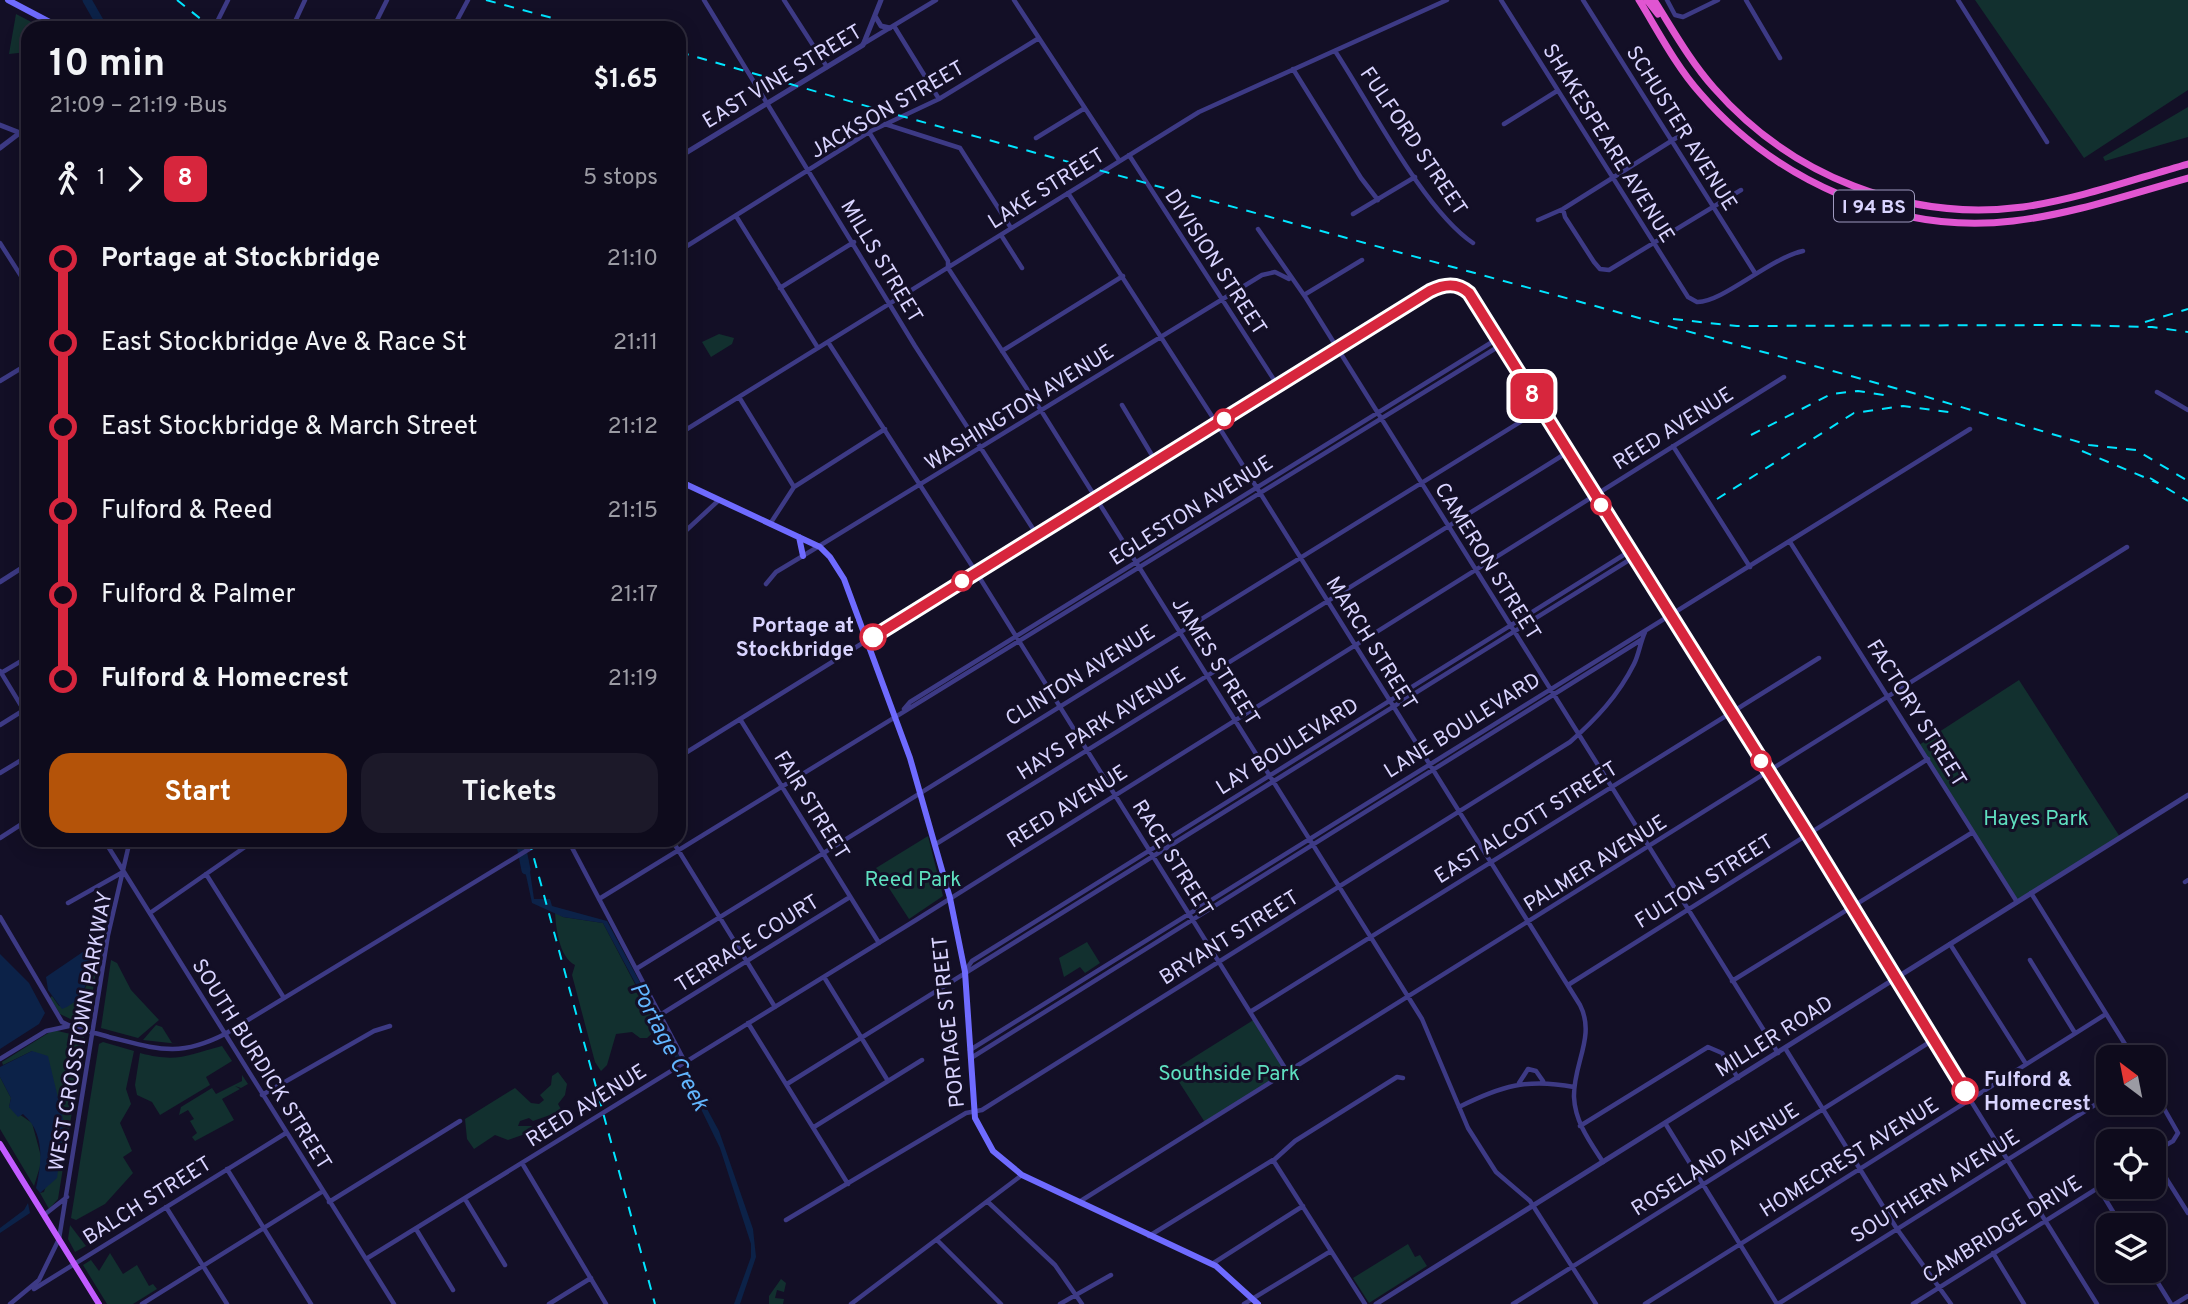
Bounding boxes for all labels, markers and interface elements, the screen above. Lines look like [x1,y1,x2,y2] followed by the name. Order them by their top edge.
[698,19,868,136] street label: EAST VINE STREET
[1535,39,1680,248] street label: SHAKESPEARE AVENUE
[49,41,165,90] text: 10 min
[1619,41,1743,217] street label: SCHUSTER AVENUE
[806,55,970,165] street label: JACKSON STREET
[1353,62,1473,221] street label: FULFORD STREET
[594,64,658,97] text: $1.65
[49,92,228,121] text: 21:09 – 21:19 · Bus
[983,143,1110,236] street label: LAKE STREET
[49,160,87,198] icon: walk
[116,160,154,198] icon: forward
[97,164,106,193] text: 1
[178,164,193,194] text: 8
[583,164,658,193] text: 5 stops
[1157,185,1272,341] street label: DIVISION STREET
[1834,190,1914,222] road number: I 94 BS
[833,195,928,328] street label: MILLS STREET
[101,243,380,276] text: Portage at Stockbridge
[607,245,658,274] text: 21:10
[101,327,467,360] text: East Stockbridge Ave & Race St
[613,329,658,358] text: 21:11
[920,339,1119,478] street label: WASHINGTON AVENUE
[1509,373,1555,419] line badge: 8
[1524,381,1540,411] text: 8
[1608,381,1739,477] street label: REED AVENUE
[1214,409,1234,429] unlabelled marker
[101,411,478,444] text: East Stockbridge & March Street
[608,413,658,442] text: 21:12
[1105,450,1279,573] street label: EGLESTON AVENUE
[1427,478,1546,646] street label: CAMERON STREET
[101,495,273,528] text: Fulford & Reed
[1591,495,1611,515] unlabelled marker
[607,497,658,526] text: 21:15
[952,571,972,591] unlabelled marker
[1319,572,1423,716] street label: MARCH STREET
[101,579,296,612] text: Fulford & Palmer
[610,581,658,610] text: 21:17
[1164,592,1265,731] street label: JAMES STREET
[736,613,854,664] place label: Portage at Stockbridge
[1001,619,1161,733] street label: CLINTON AVENUE
[860,624,886,650] marker: Portage at Stockbridge
[1860,635,1972,793] street label: FACTORY STREET
[1012,661,1191,787] street label: HAYS PARK AVENUE
[101,663,349,696] text: Fulford & Homecrest
[608,665,658,694] text: 21:19
[1379,667,1546,785] street label: LANE BOULEVARD
[1211,693,1364,802] street label: LAY BOULEVARD
[767,746,855,865] street label: FAIR STREET
[1751,751,1771,771] unlabelled marker
[49,753,347,833] button: Start
[361,753,658,833] button: Tickets
[1430,756,1624,891] street label: EAST ALCOTT STREET
[1002,759,1133,855] street label: REED AVENUE
[1125,795,1218,922] street label: RACE STREET
[1983,806,2089,833] park label: Hayes Park
[1519,809,1672,919] street label: PALMER AVENUE
[1631,829,1779,936] street label: FULTON STREET
[865,867,961,894] park label: Reed Park
[1155,885,1305,992] street label: BRYANT STREET
[44,889,119,1173] street label: WEST CROSSTOWN PARKWAY
[671,889,825,999] street label: TERRACE COURT
[927,935,972,1109] street label: PORTAGE STREET
[185,954,337,1175] street label: SOUTH BURDICK STREET
[622,978,714,1117] water label: Portage Creek
[1711,990,1839,1084] street label: MILLER ROAD
[2096,1045,2166,1115] north arrow
[2096,1045,2166,1283] map controls
[521,1058,652,1154] street label: REED AVENUE
[1158,1061,1300,1088] park label: Southside Park
[1984,1067,2091,1118] place label: Fulford & Homecrest
[1952,1078,1978,1104] marker: Fulford & Homecrest
[1755,1092,1944,1224] street label: HOMECREST AVENUE
[1627,1098,1805,1223] street label: ROSELAND AVENUE
[1846,1124,2025,1250] street label: SOUTHERN AVENUE
[2096,1129,2166,1199] button: locate
[78,1151,217,1252] street label: BALCH STREET
[1918,1170,2088,1290] street label: CAMBRIDGE DRIVE
[2096,1213,2166,1283] button: layers

